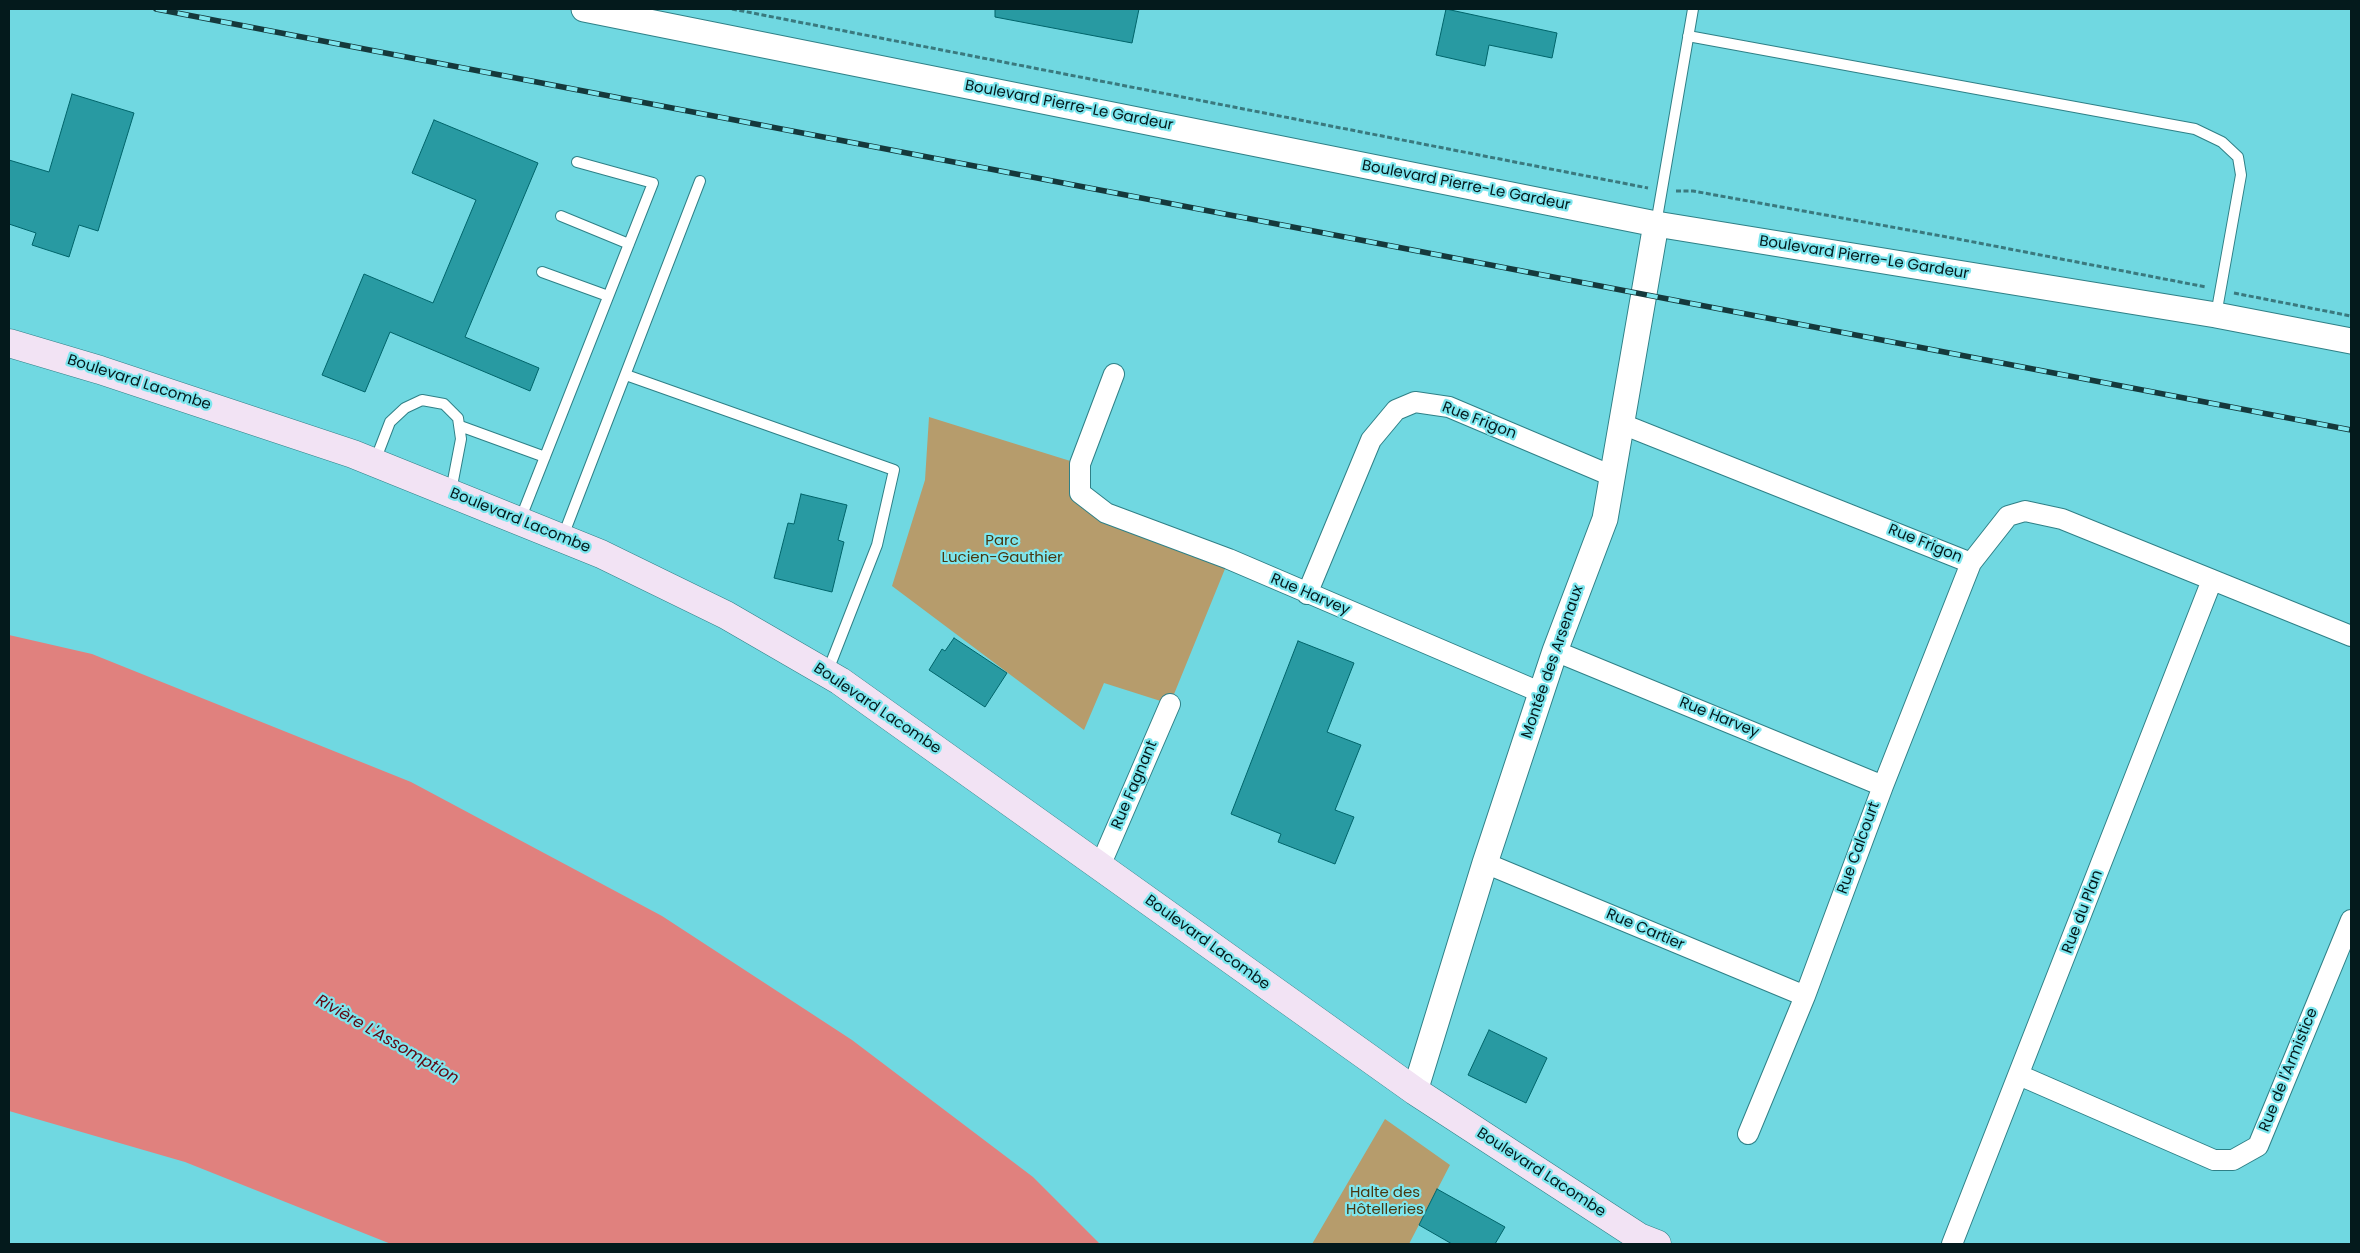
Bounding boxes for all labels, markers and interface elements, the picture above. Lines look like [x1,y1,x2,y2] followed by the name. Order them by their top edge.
[963,77,1175,135] street label: Boulevard Pierre-Le Gardeur
[1360,157,1572,215] street label: Boulevard Pierre-Le Gardeur
[1758,233,1970,283] street label: Boulevard Pierre-Le Gardeur
[65,351,213,415] street label: Boulevard Lacombe
[1439,399,1519,443] street label: Rue Frigon
[447,485,593,557] street label: Boulevard Lacombe
[1885,521,1965,567] street label: Rue Frigon
[941,532,1063,567] park label: Parc Lucien-Gauthier
[1268,570,1352,620] street label: Rue Harvey
[1518,583,1588,741] street label: Montée des Arsenaux
[810,660,944,758] street label: Boulevard Lacombe
[1677,694,1761,742] street label: Rue Harvey
[1108,738,1162,832] street label: Rue Fagnant
[1834,799,1884,897] street label: Rue Calcourt
[2059,868,2107,956] street label: Rue du Plan
[1141,892,1273,994] street label: Boulevard Lacombe
[1603,905,1687,955] street label: Rue Cartier
[312,991,462,1089] water label: Rivière L'Assomption
[2256,1006,2322,1134] street label: Rue de l'Armistice
[1473,1125,1609,1221] street label: Boulevard Lacombe
[1346,1184,1424,1219] park label: Halte des Hôtelleries

